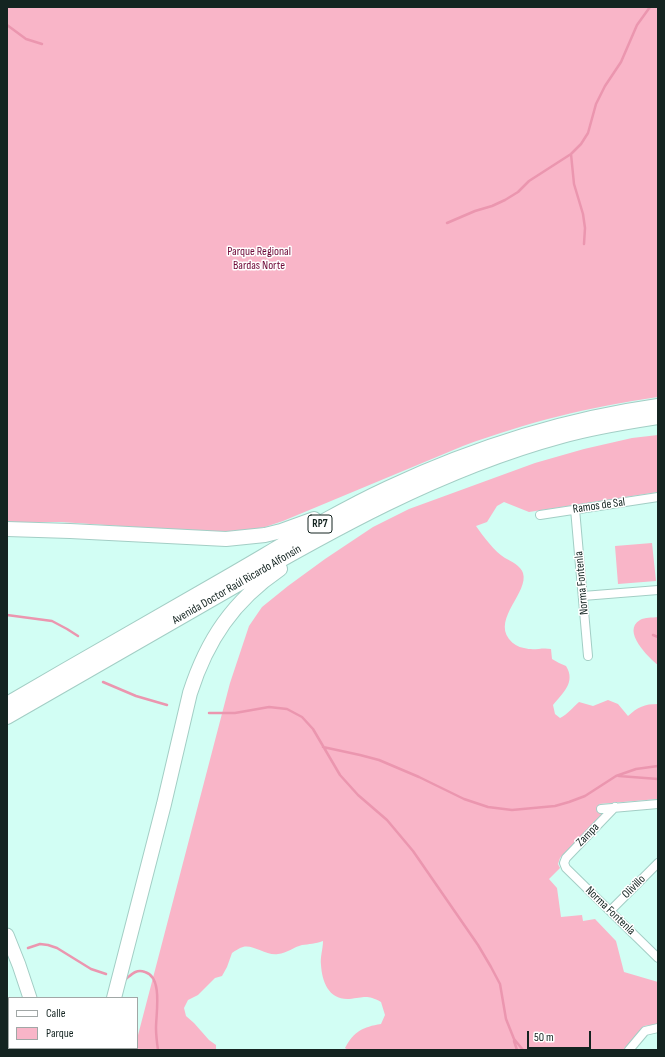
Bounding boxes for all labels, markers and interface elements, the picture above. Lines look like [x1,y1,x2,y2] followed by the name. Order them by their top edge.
[227,245,291,273] park label: Parque Regional Bardas Norte
[572,495,626,517] street label: Ramos de Sal
[308,515,332,533] road number: RP7
[170,542,304,628] street label: Avenida Doctor Raúl Ricardo Alfonsín
[572,551,592,615] street label: Norma Fontenla
[574,820,602,850] street label: Zampa
[619,872,649,902] street label: Olivillo
[582,884,638,938] street label: Norma Fontenla
[8,997,138,1049] legend
[46,1006,66,1021] text: Calle
[529,1023,593,1049] scale bar
[46,1026,74,1041] text: Parque
[534,1030,554,1045] text: 50 m

